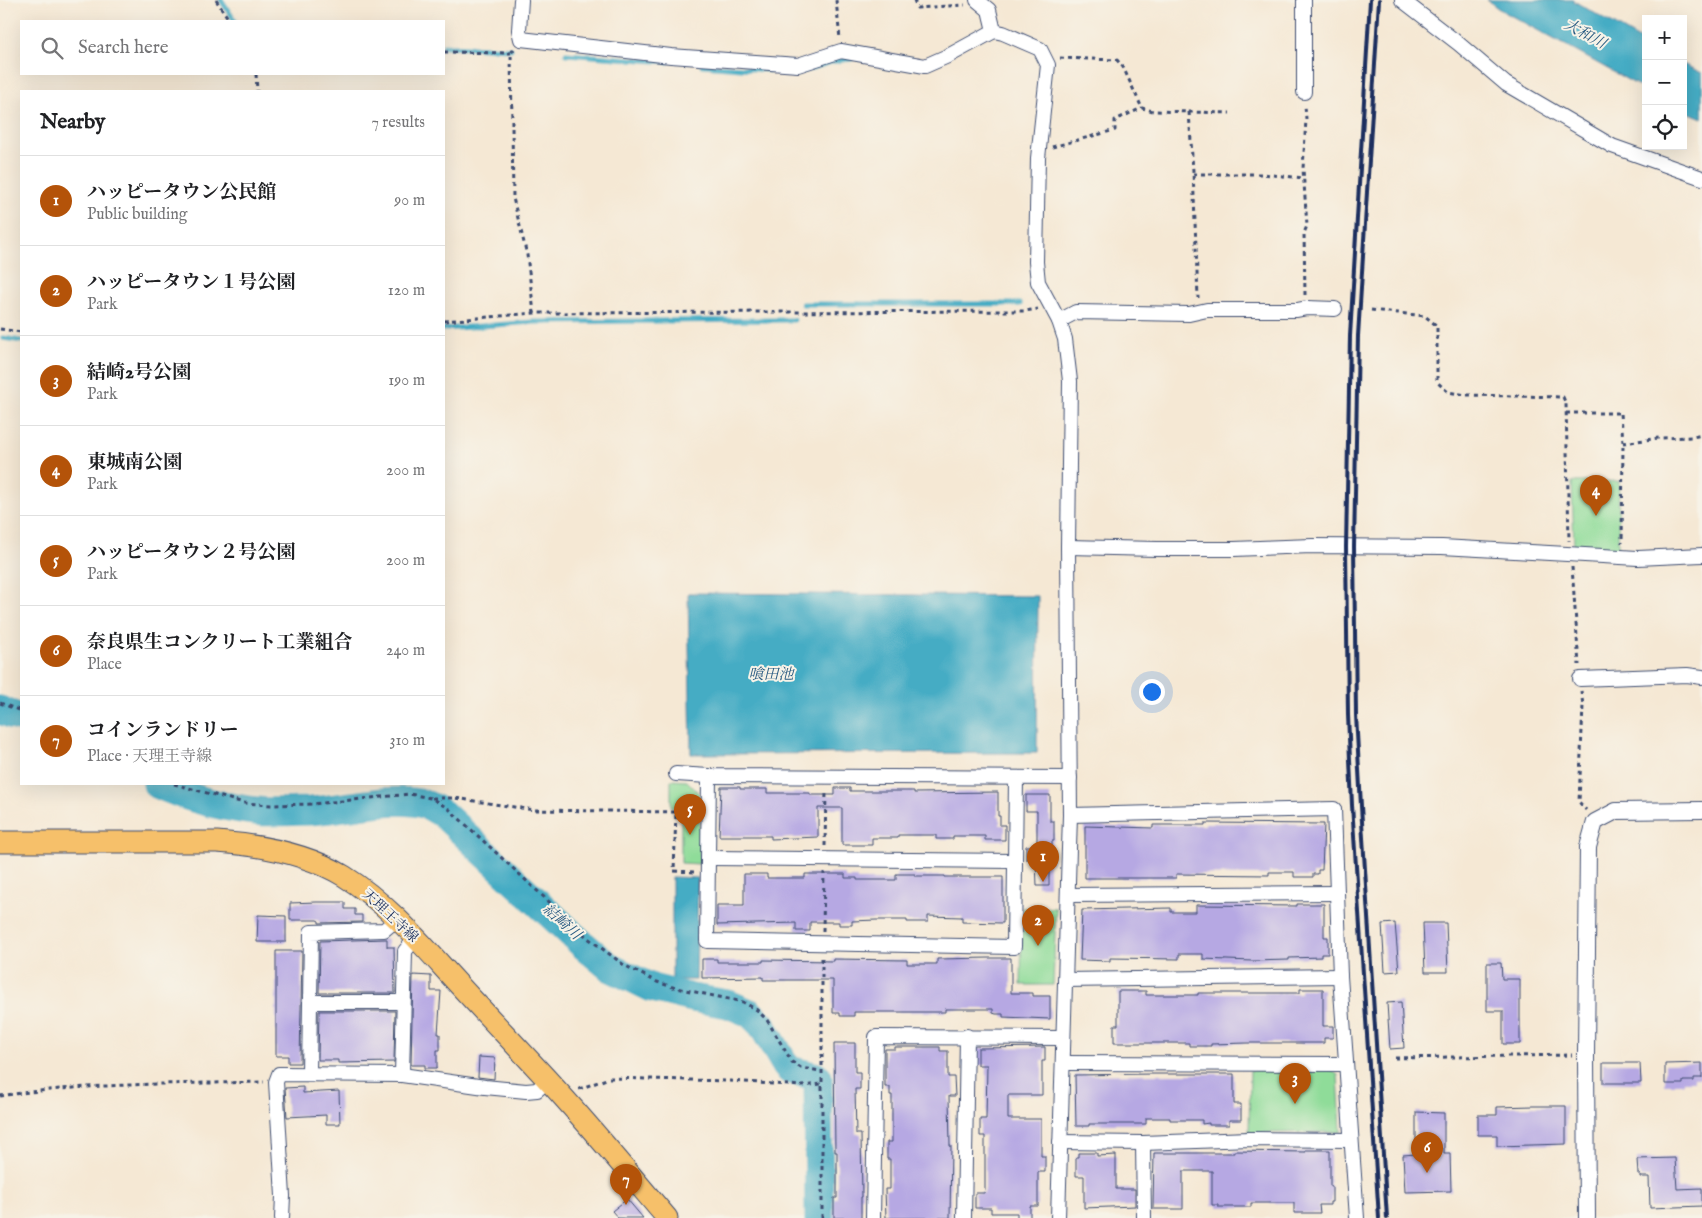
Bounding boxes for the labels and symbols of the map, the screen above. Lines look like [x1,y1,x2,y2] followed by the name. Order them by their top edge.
[1561,15,1611,54] water label: 大和川
[1580,475,1612,516] pin: 4
[748,665,795,684] water label: 喰田池
[1139,679,1165,705] your location
[674,794,706,835] pin: 5
[1027,841,1059,882] pin: 1
[358,886,422,946] street label: 天理王寺線
[539,900,587,945] water label: 結崎川
[1022,905,1054,946] pin: 2
[1279,1063,1311,1104] pin: 3
[1411,1132,1443,1173] pin: 6
[610,1164,642,1205] pin: 7

